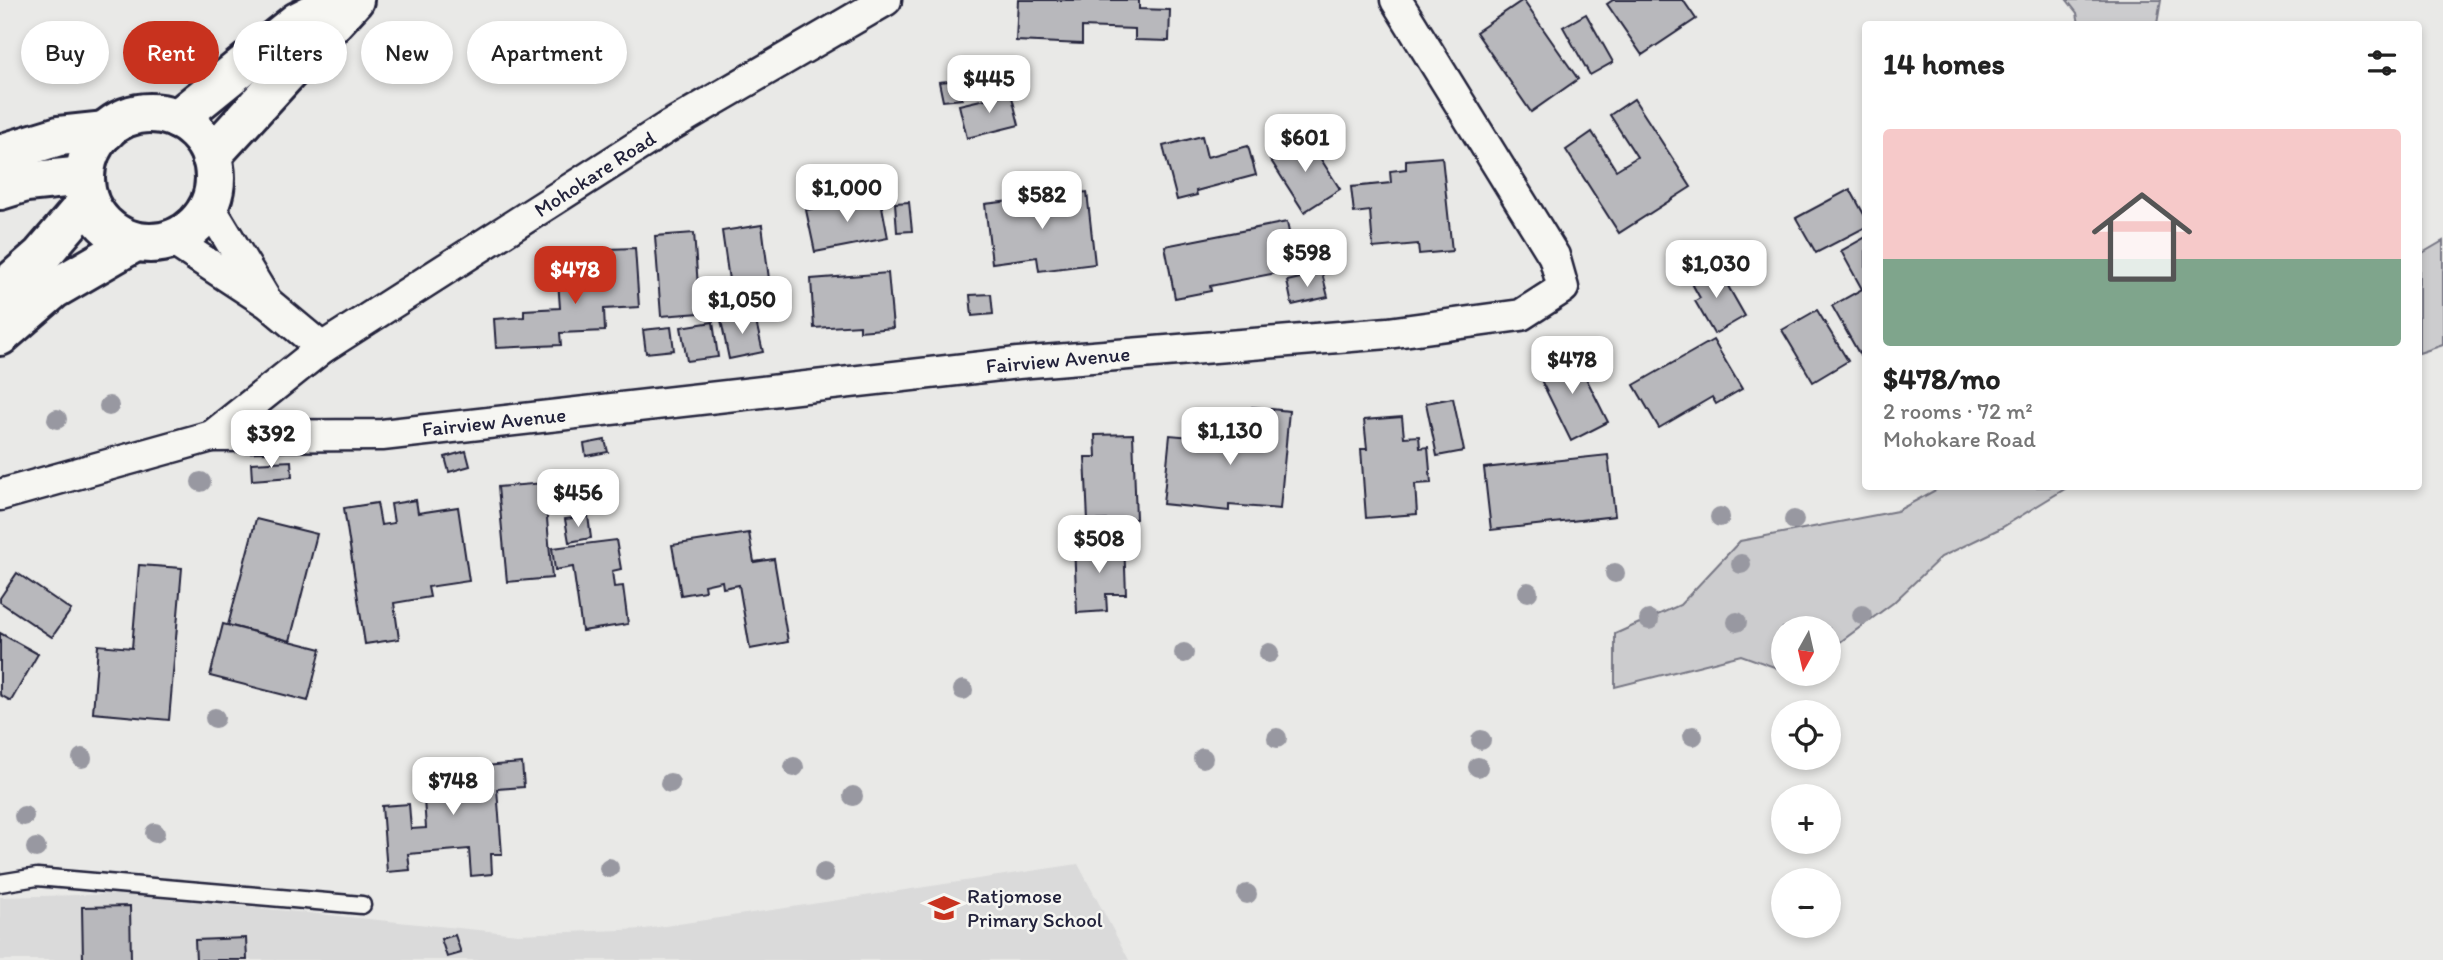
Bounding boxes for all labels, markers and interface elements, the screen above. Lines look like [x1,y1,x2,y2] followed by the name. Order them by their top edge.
[21,21,109,84] chip: Buy
[123,21,219,84] chip: Rent
[233,21,347,84] chip: Filters
[361,21,453,84] chip: New
[467,21,627,84] chip: Apartment
[2363,44,2401,82] icon: filters
[1883,45,2005,82] text: 14 homes
[948,55,1030,115] pin: $445
[963,64,1015,92] text: $445
[1264,114,1346,174] pin: $601
[1281,123,1329,151] text: $601
[529,125,660,222] street label: Mohokare Road
[790,164,904,224] pin: $1,000
[1001,172,1083,231] pin: $582
[812,173,882,201] text: $1,000
[2079,174,2205,300] icon: home
[1018,180,1066,208] text: $582
[1266,230,1348,289] pin: $598
[1283,238,1331,266] text: $598
[1659,240,1773,300] pin: $1,030
[534,246,616,306] pin: $478
[1682,249,1750,277] text: $1,030
[550,255,600,283] text: $478
[685,276,799,336] pin: $1,050
[708,285,776,313] text: $1,050
[1531,336,1613,396] pin: $478
[985,341,1131,378] street label: Fairview Avenue
[1547,345,1597,373] text: $478
[1883,360,2001,397] text: $478/mo
[1883,397,2033,425] text: 2 rooms · 72 m²
[421,402,567,441] street label: Fairview Avenue
[1173,407,1287,467] pin: $1,130
[230,410,312,470] pin: $392
[1197,416,1263,444] text: $1,130
[247,419,295,447] text: $392
[1883,425,2036,453] text: Mohokare Road
[537,470,619,529] pin: $456
[553,478,603,506] text: $456
[1058,516,1140,575] pin: $508
[1074,524,1124,552] text: $508
[1771,616,1841,686] north arrow
[1771,616,1841,938] map controls
[1771,700,1841,770] button: locate
[412,758,494,817] pin: $748
[428,766,478,794] text: $748
[1771,784,1841,854] button: +
[1771,868,1841,938] button: −
[967,883,1103,932] place label: Ratjomose Primary School
[927,891,961,925] school or university icon: Ratjomose Primary School

